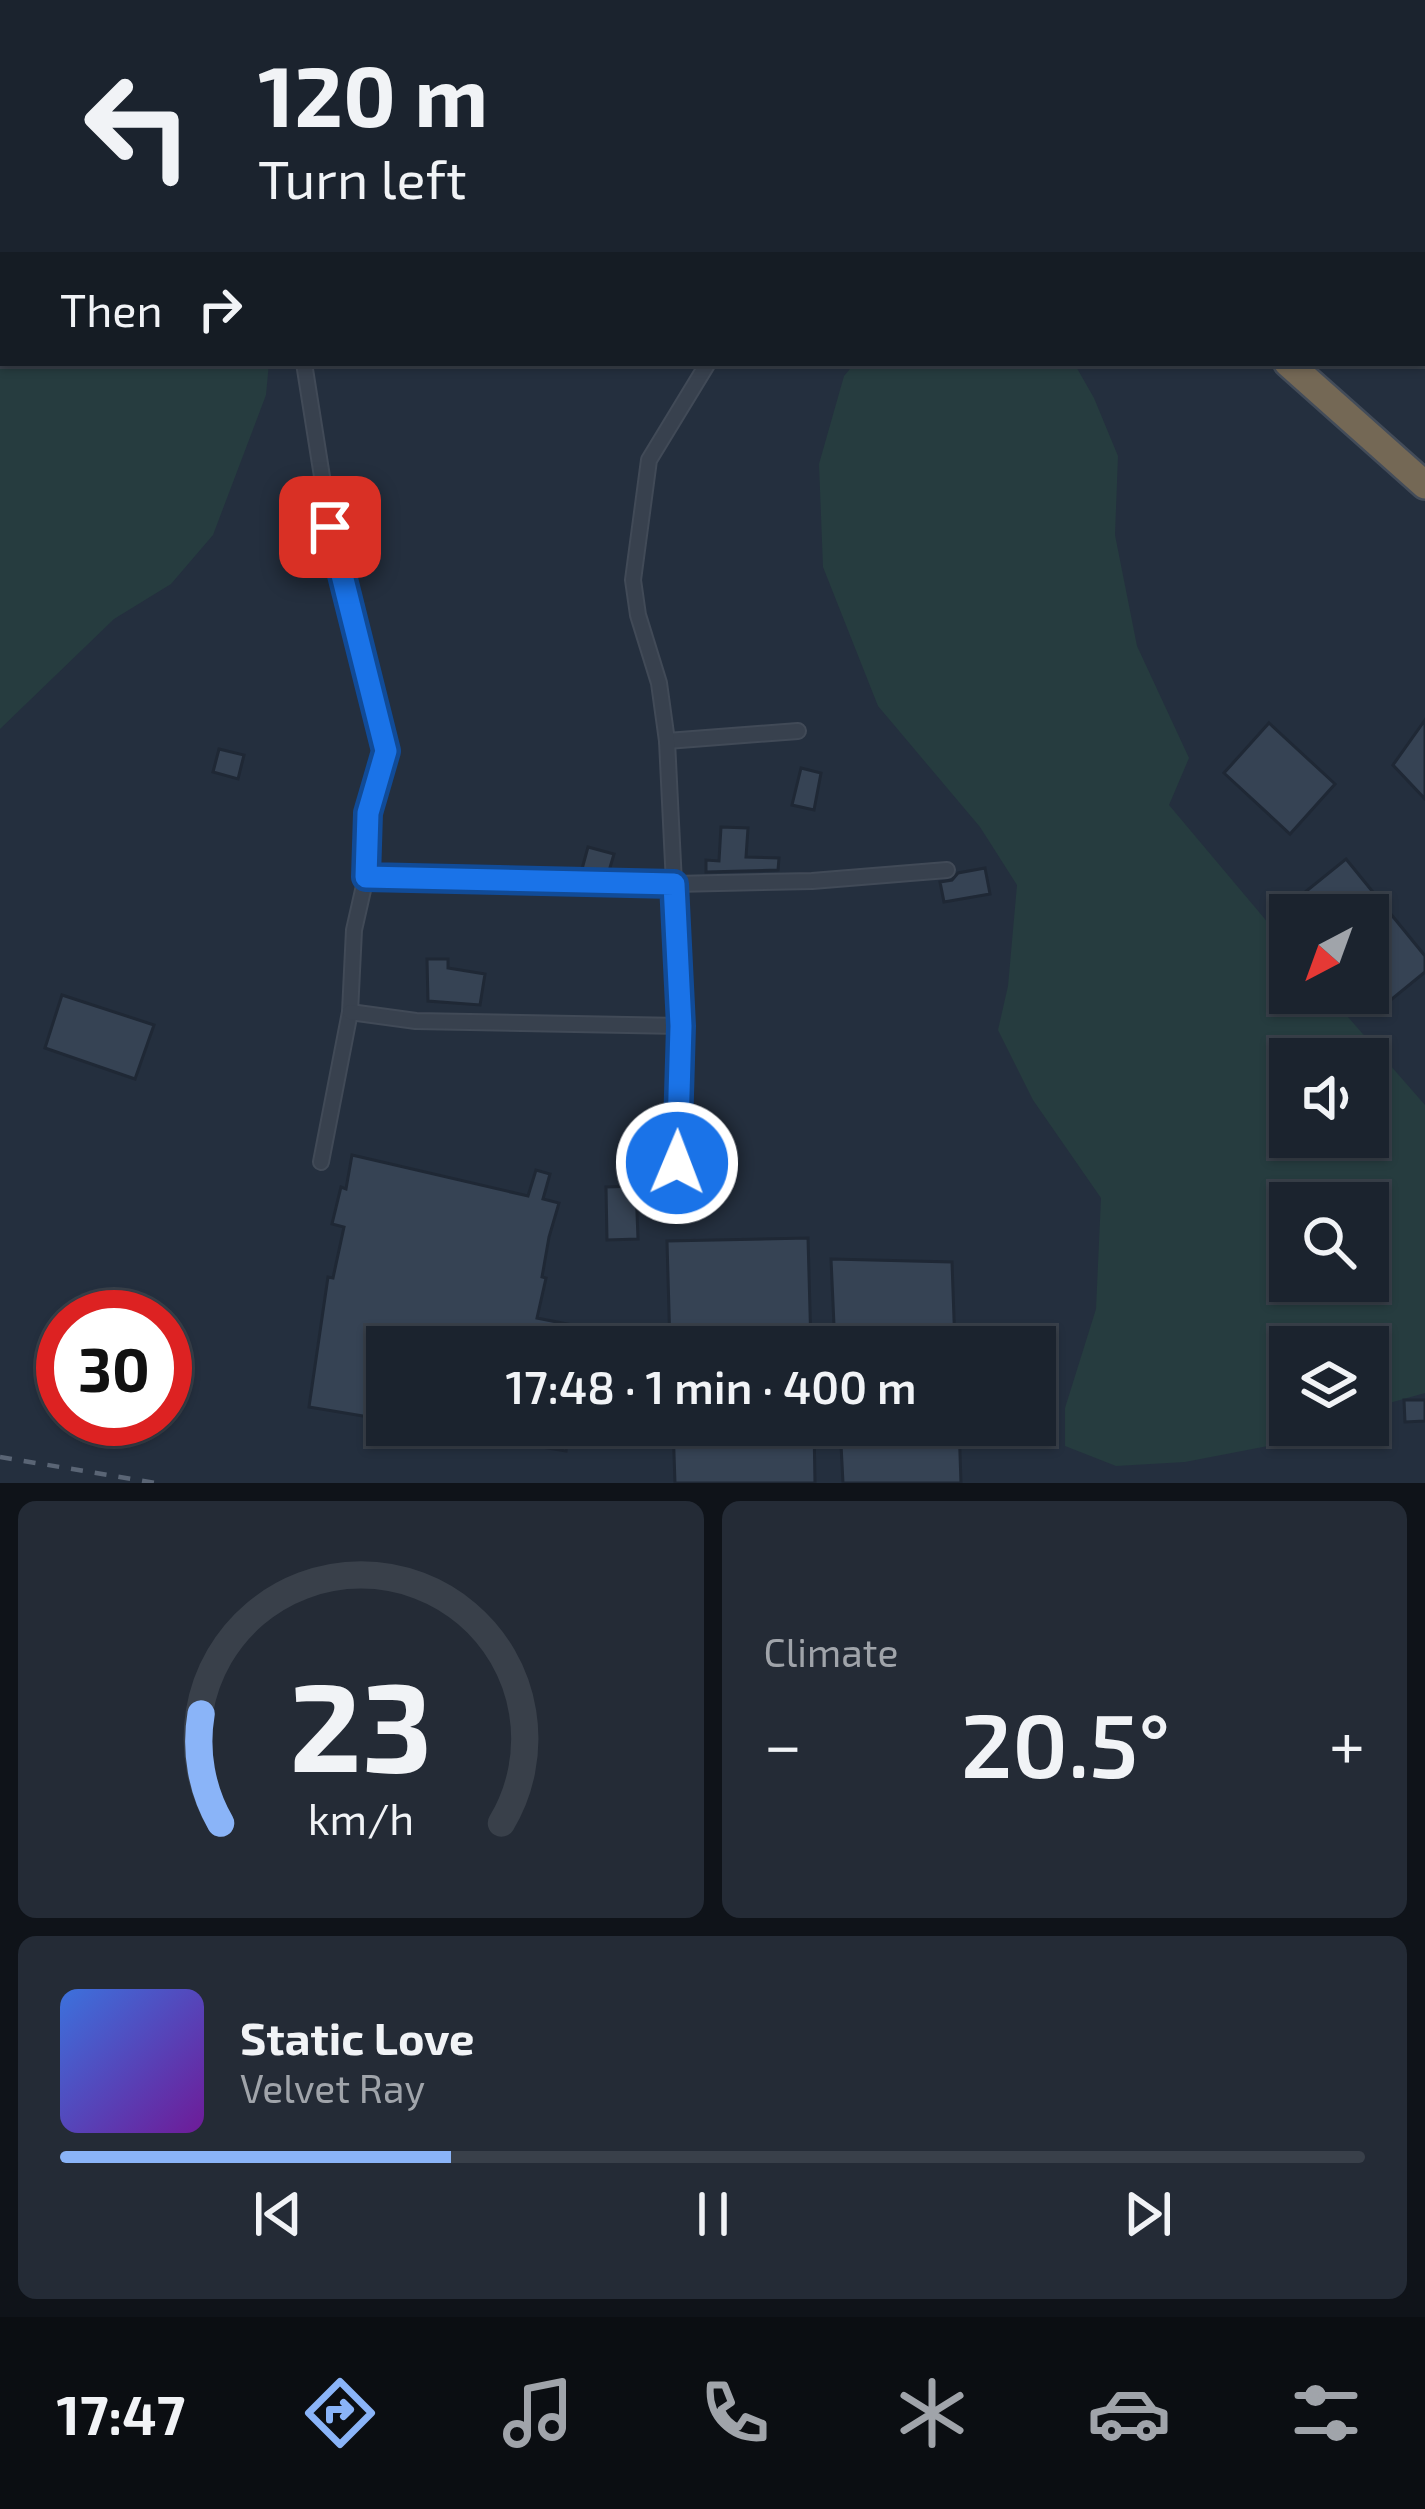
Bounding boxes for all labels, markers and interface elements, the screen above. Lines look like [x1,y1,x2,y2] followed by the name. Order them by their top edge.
[258,43,488,144] text: 120 m
[60,48,216,204] icon: left
[258,145,467,210] text: Turn left
[187,276,253,342] icon: right
[60,282,163,336] text: Then
[279,476,381,578] pin
[297,494,363,560] icon: arrive
[1269,894,1389,1014] north arrow
[1269,894,1389,1446] map controls
[1269,1038,1389,1158] button: sound
[614,1100,740,1226] position arrow
[1269,1182,1389,1302] button: search
[36,1290,192,1446] speed limit sign: 30
[1269,1326,1389,1446] button: layers
[506,1359,916,1413] text: 17:48 · 1 min · 400 m
[764,1628,898,1675] text: Climate
[289,1647,432,1797] text: 23
[961,1688,1170,1796] text: 20.5°
[764,1703,802,1782] text: −
[1329,1703,1365,1782] text: +
[307,1791,414,1843] text: km/h
[240,2010,475,2064] text: Static Love
[240,2064,425,2111] text: Velvet Ray
[245,2181,311,2247] icon: previous
[680,2181,746,2247] icon: pause
[1115,2181,1181,2247] icon: next
[298,2371,382,2455] icon: directions
[496,2371,580,2455] icon: music
[693,2371,777,2455] icon: phone
[890,2371,974,2455] icon: climate
[1087,2371,1171,2455] icon: car
[1284,2371,1368,2455] icon: filters
[57,2381,185,2446] text: 17:47

